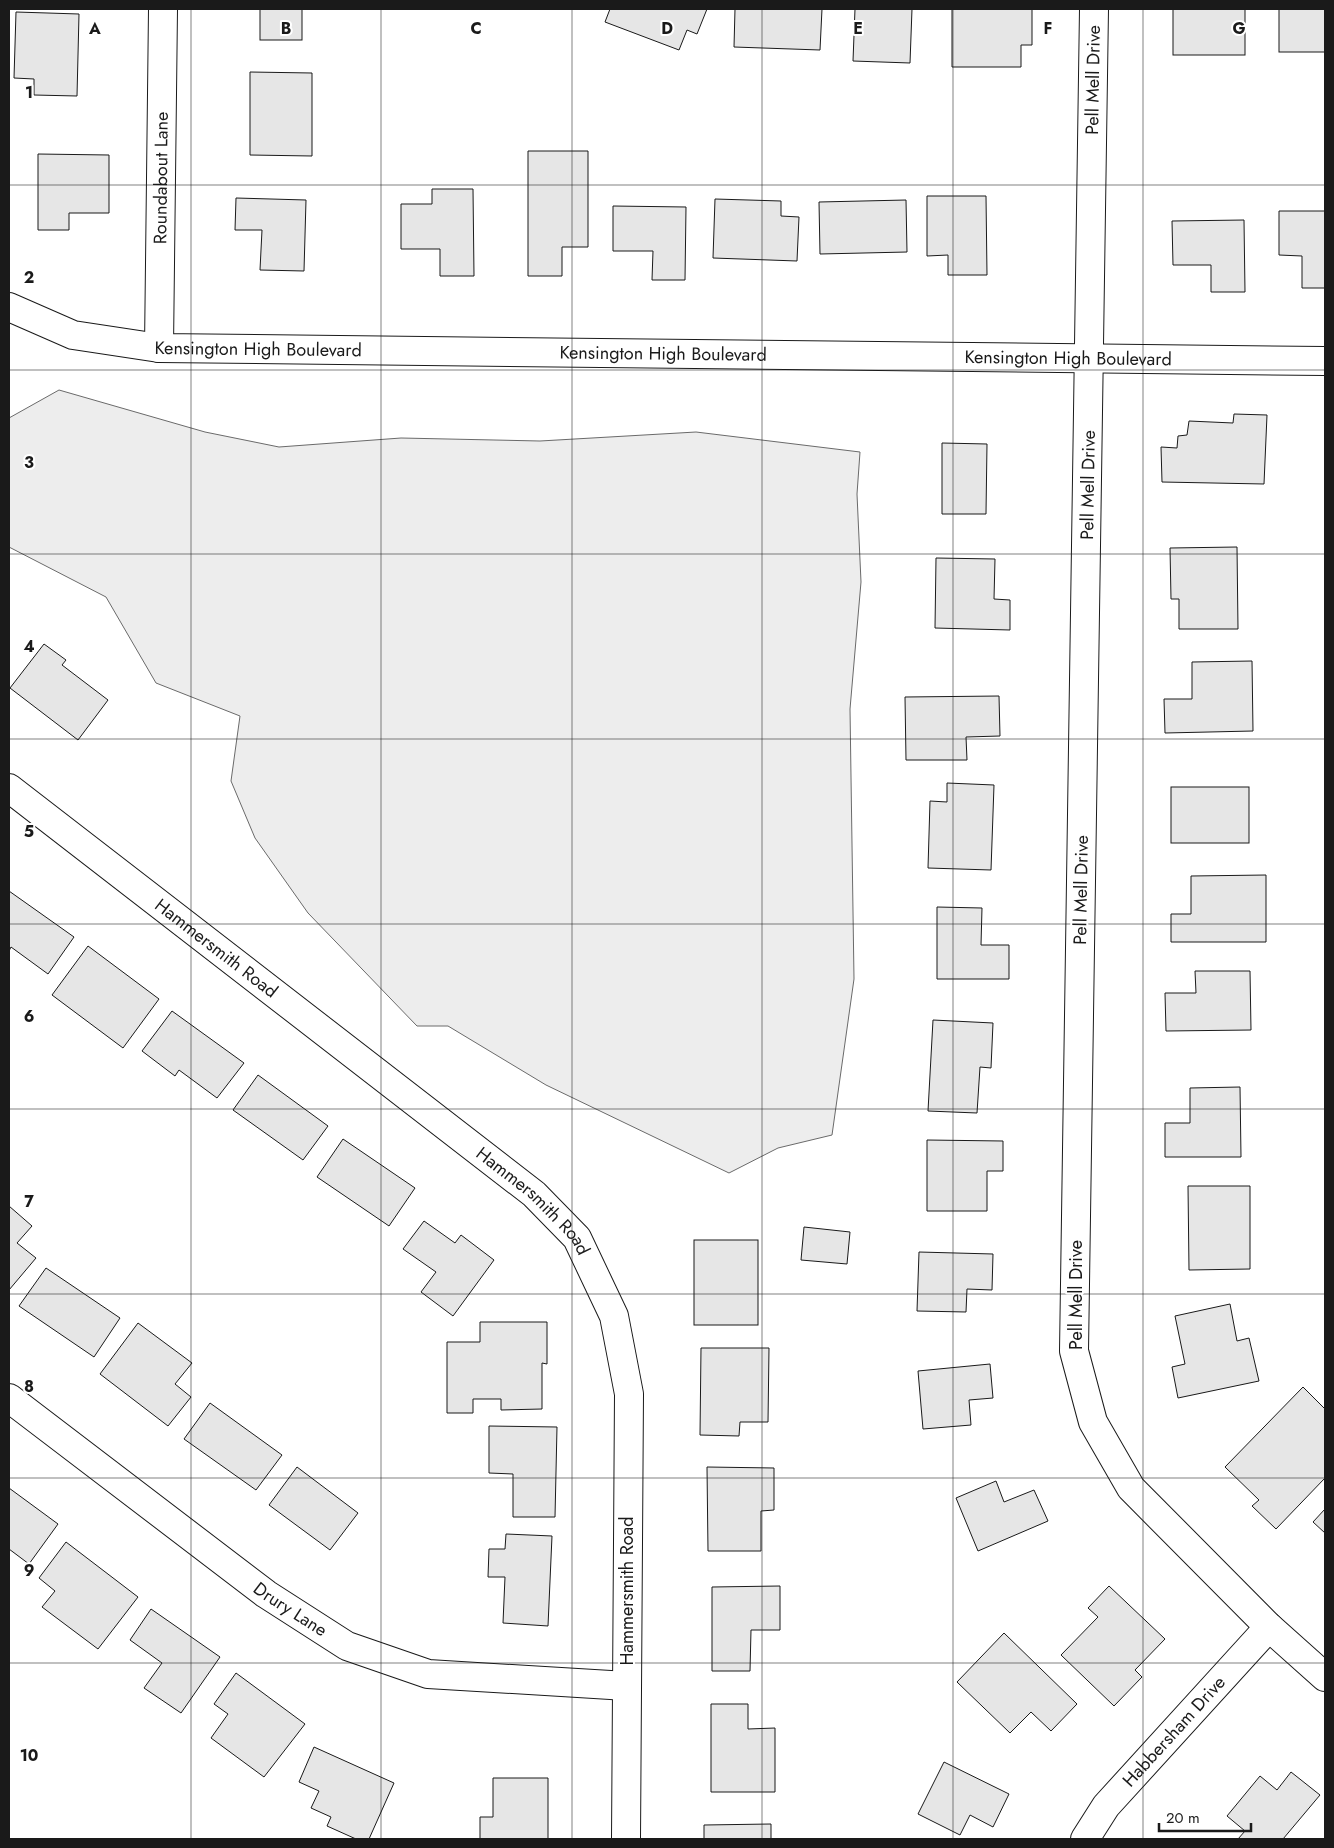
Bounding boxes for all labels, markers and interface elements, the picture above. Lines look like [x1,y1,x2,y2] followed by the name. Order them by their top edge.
[88,17,101,40] text: A
[281,17,291,40] text: B
[470,17,482,40] text: C
[661,17,673,40] text: D
[853,17,863,40] text: E
[1044,17,1052,40] text: F
[1232,17,1246,40] text: G
[1079,25,1107,135] street label: Pell Mell Drive
[25,81,33,104] text: 1
[147,112,175,244] street label: Roundabout Lane
[24,266,34,289] text: 2
[154,335,362,363] street label: Kensington High Boulevard
[559,339,767,368] street label: Kensington High Boulevard
[964,344,1172,372] street label: Kensington High Boulevard
[1074,430,1102,540] street label: Pell Mell Drive
[24,451,34,474] text: 3
[23,635,35,658] text: 4
[24,820,34,843] text: 5
[1067,835,1095,945] street label: Pell Mell Drive
[149,892,283,1004] street label: Hammersmith Road
[24,1005,34,1028] text: 6
[470,1141,596,1259] street label: Hammersmith Road
[24,1190,34,1213] text: 7
[1063,1240,1089,1350] street label: Pell Mell Drive
[24,1375,34,1398] text: 8
[614,1516,640,1666] street label: Hammersmith Road
[24,1559,34,1582] text: 9
[248,1576,332,1643] street label: Drury Lane
[1116,1670,1231,1793] street label: Habbersham Drive
[20,1744,38,1767] text: 10
[1159,1800,1252,1832] scale bar
[1166,1807,1200,1829] text: 20 m

